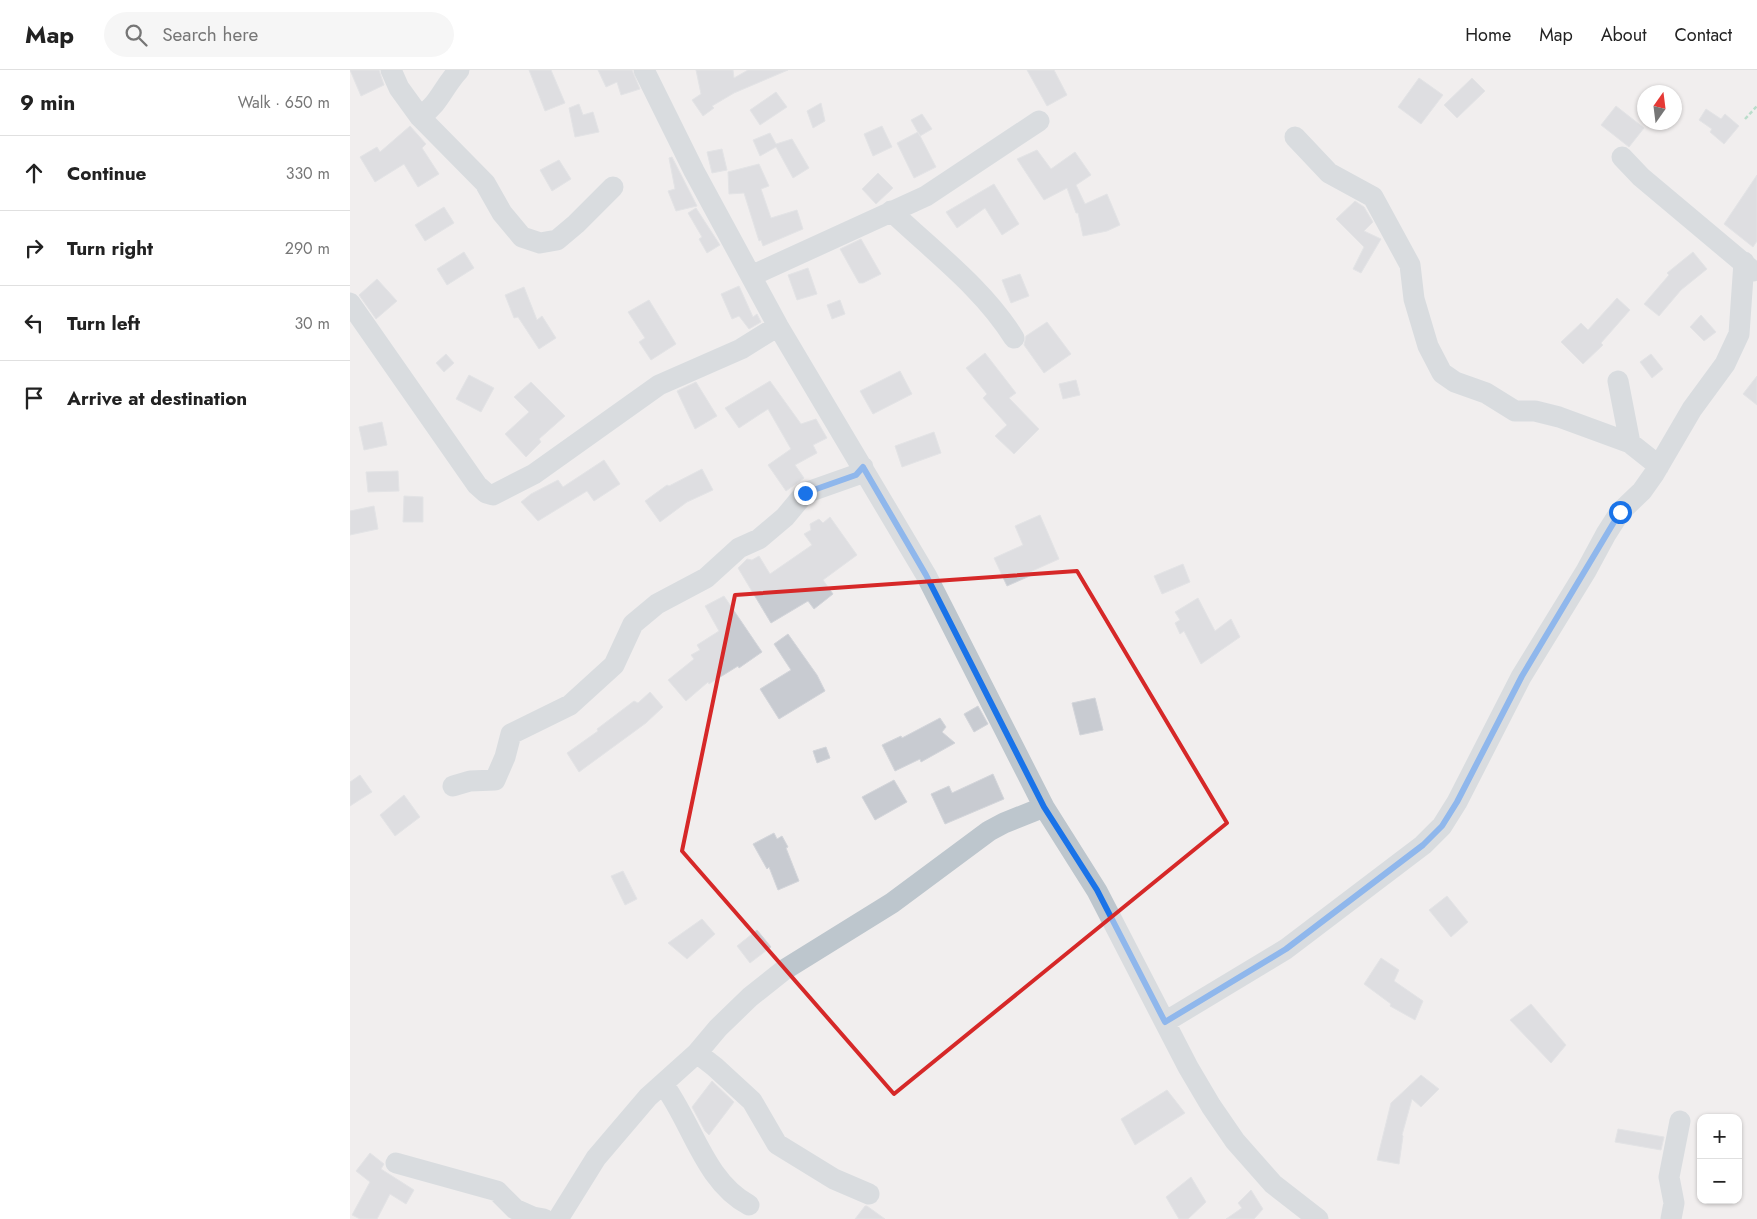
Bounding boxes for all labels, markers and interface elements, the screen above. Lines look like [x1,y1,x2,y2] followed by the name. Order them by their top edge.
[104,12,454,57] search box
[25,17,74,52] text: Map
[122,21,150,49] icon: search
[162,21,258,48] text: Search here
[1465,22,1511,48] text: Home
[1539,22,1573,48] text: Map
[1601,22,1646,48] text: About
[1674,22,1732,48] text: Contact
[1637,85,1682,130] north arrow
[20,88,75,118] text: 9 min
[238,91,330,114] text: Walk · 650 m
[20,159,48,187] icon: ahead
[67,160,146,187] text: Continue
[286,162,330,185] text: 330 m
[20,234,48,262] icon: right
[67,235,153,262] text: Turn right
[285,237,330,260] text: 290 m
[20,309,48,337] icon: left
[67,310,140,337] text: Turn left
[294,312,330,335] text: 30 m
[20,384,48,412] icon: arrive
[67,385,247,412] text: Arrive at destination
[794,482,817,505] route end
[1609,501,1632,524] route start
[1697,1114,1742,1204] map controls
[1697,1114,1742,1159] button: +
[1697,1159,1742,1204] button: −

